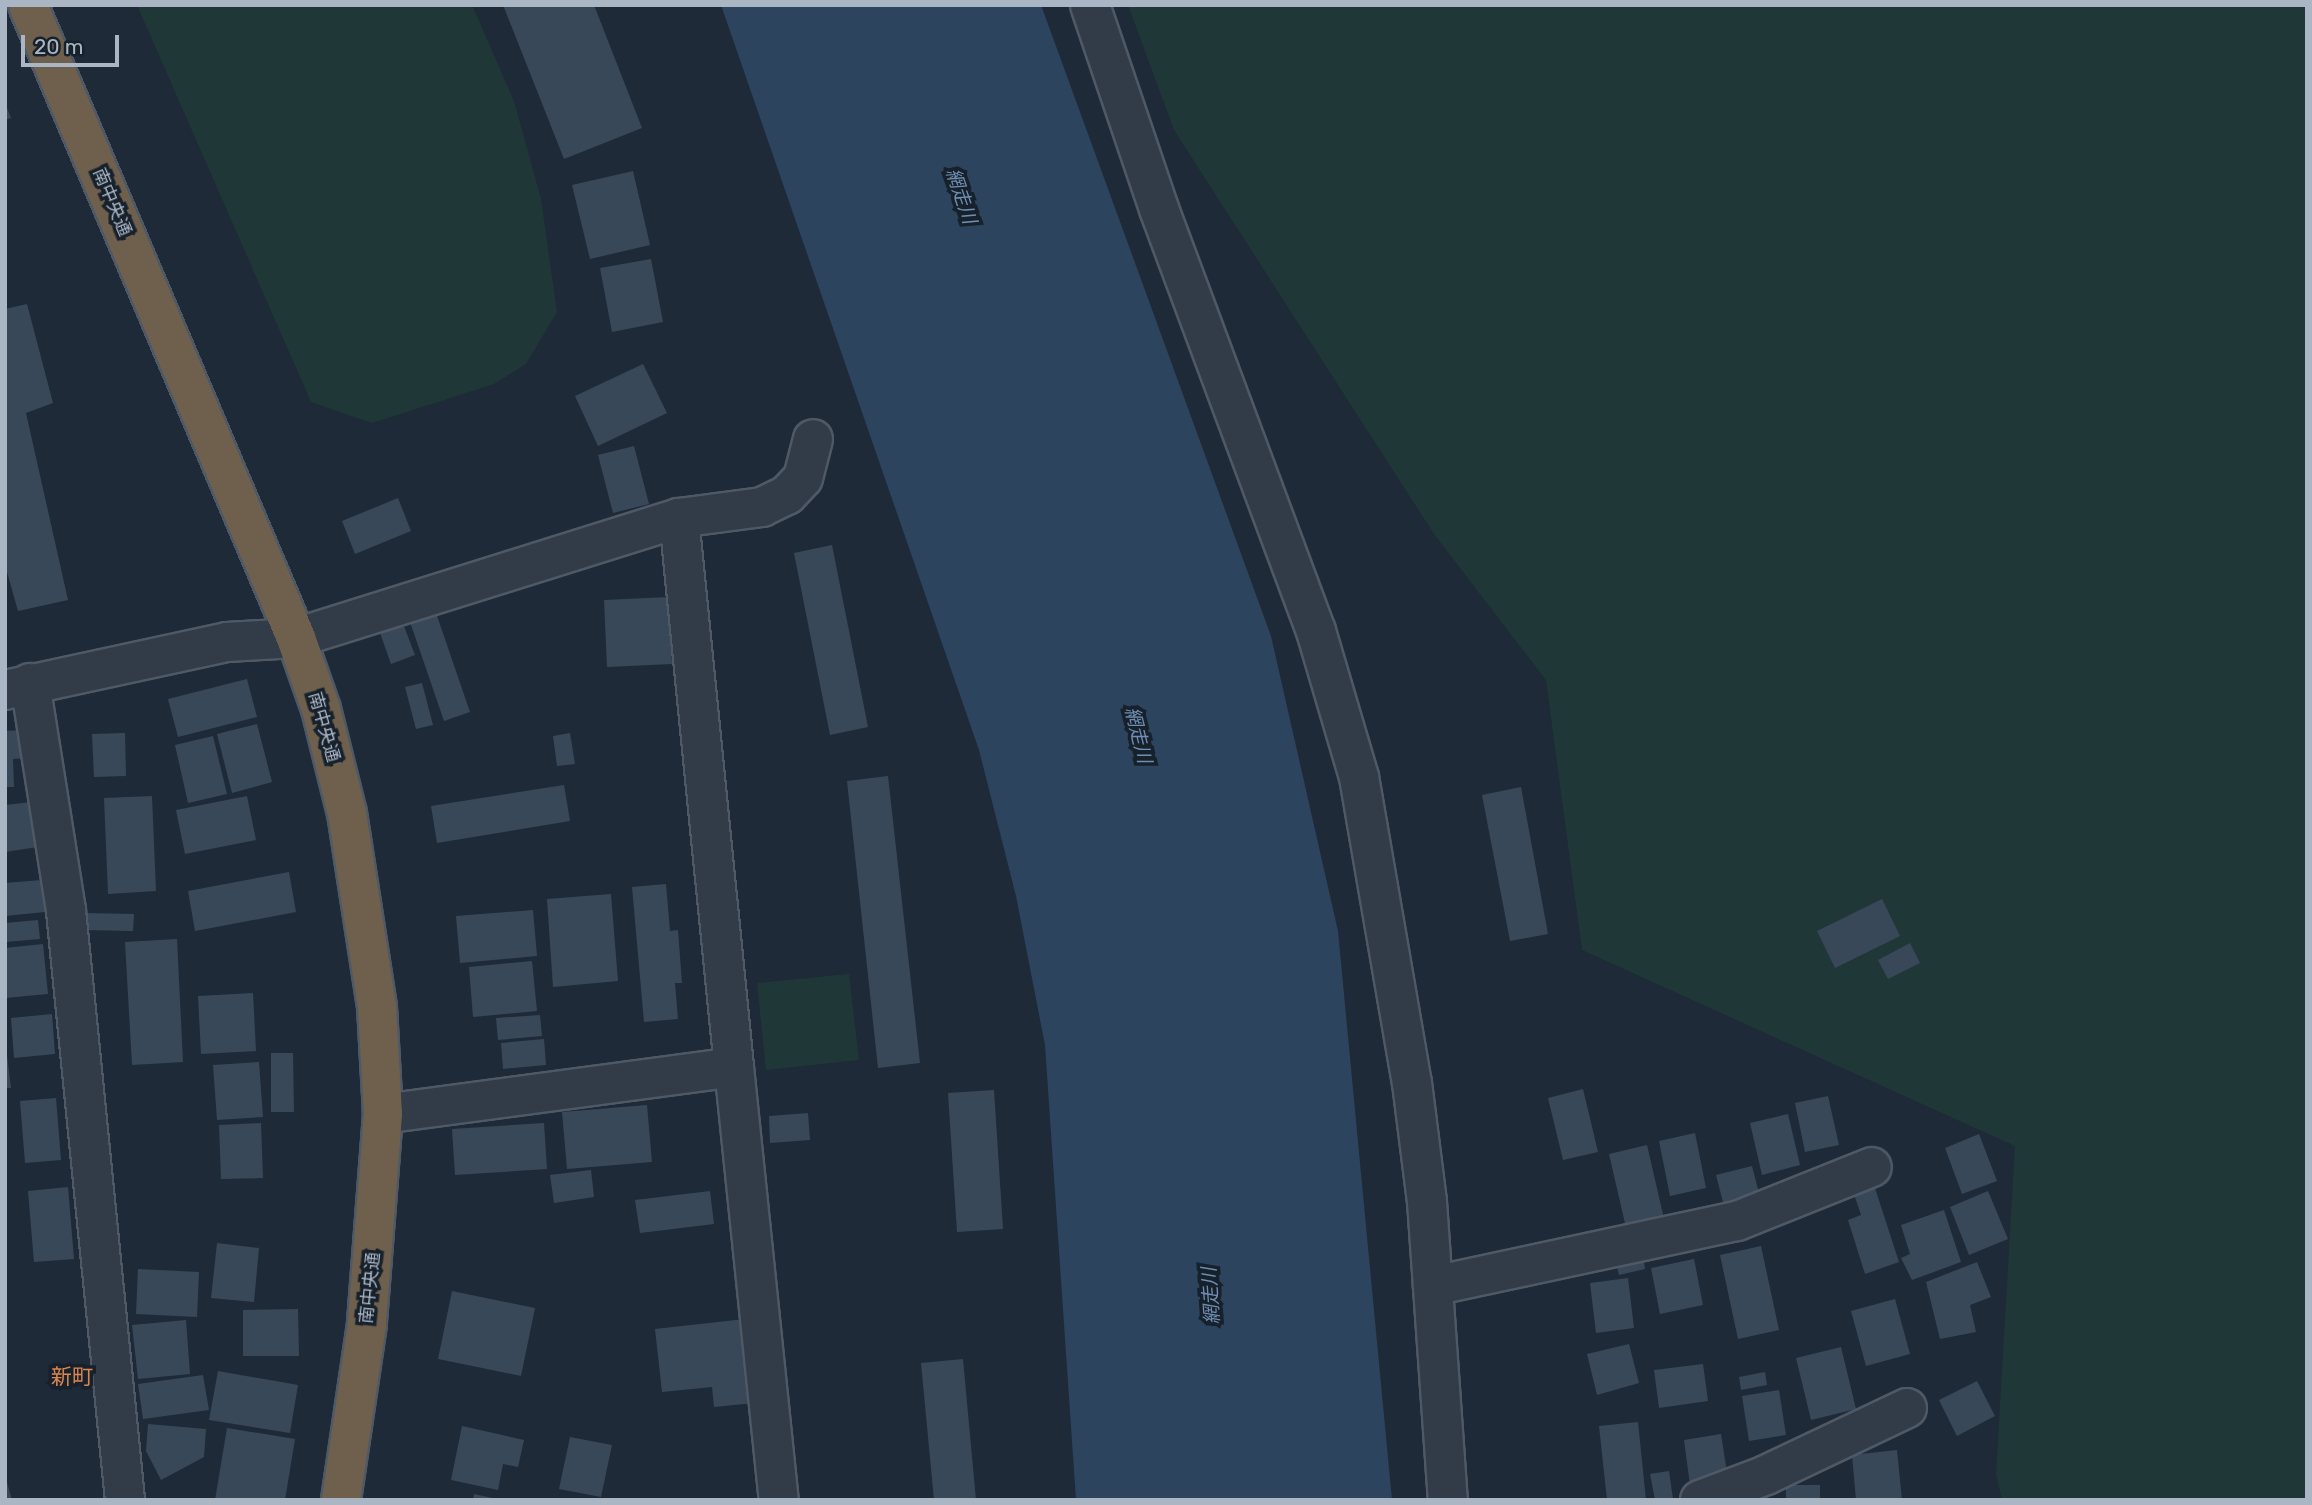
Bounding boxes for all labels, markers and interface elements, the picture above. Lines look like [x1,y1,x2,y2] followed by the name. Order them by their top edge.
[24,21,122,65] scale bar
[34,34,83,59] text: 20 m
[88,165,136,239] street label: 南中央通
[941,165,981,227] water label: 網走川
[304,689,344,765] street label: 南中央通
[1120,705,1156,765] water label: 網走川
[355,1251,385,1325] street label: 南中央通
[1198,1267,1224,1325] water label: 網走川
[51,1364,93,1390] district label: 新町

